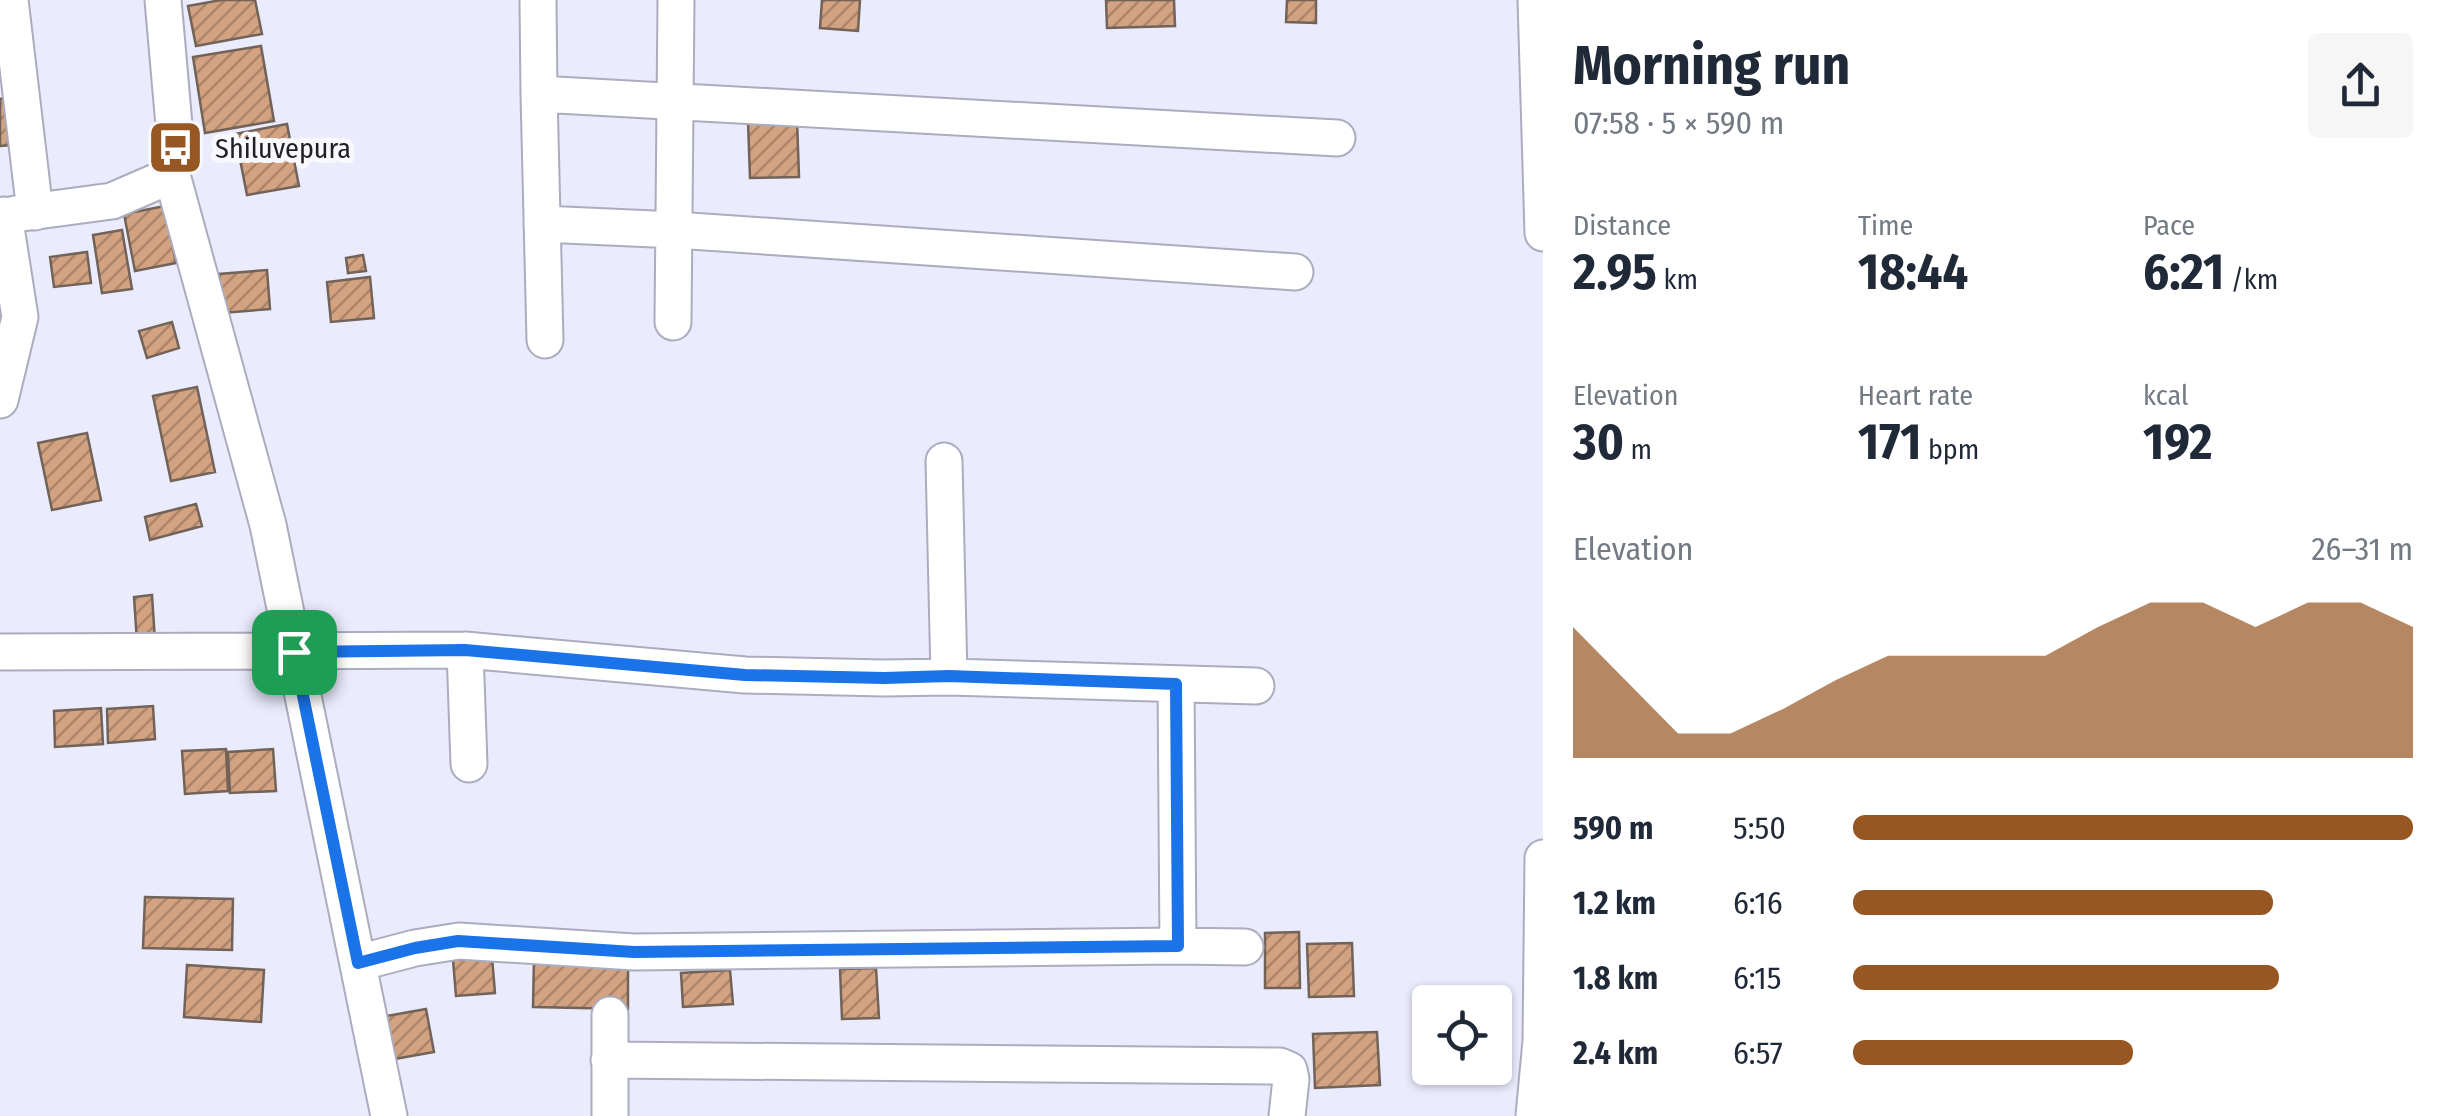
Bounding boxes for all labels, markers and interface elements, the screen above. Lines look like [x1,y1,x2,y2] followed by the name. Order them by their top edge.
[1573,33,1850,99] text: Morning run
[2308,33,2413,138] button: share
[1573,104,1784,142] text: 07:58 · 5 × 590 m
[146,118,206,178] bus stop icon: Shiluvepura
[215,132,351,165] place label: Shiluvepura
[1573,209,1671,242] text: Distance
[1858,209,1913,242] text: Time
[2143,209,2195,242] text: Pace
[1573,242,1657,302] text: 2.95
[1858,242,1968,302] text: 18:44
[2143,242,2224,302] text: 6:21
[1657,263,1698,296] text: km
[2224,263,2278,296] text: /km
[1573,379,1678,412] text: Elevation
[1858,379,1973,412] text: Heart rate
[2143,379,2188,412] text: kcal
[1573,412,1624,472] text: 30
[1858,412,1921,472] text: 171
[2143,412,2212,472] text: 192
[1624,433,1652,466] text: m
[1921,433,1979,466] text: bpm
[1573,530,1693,568] text: Elevation
[2311,530,2413,568] text: 26–31 m
[252,610,337,695] pin
[267,625,322,680] icon: arrive
[1573,809,1653,847] text: 590 m
[1733,809,1786,847] text: 5:50
[1573,884,1656,922] text: 1.2 km
[1733,884,1783,922] text: 6:16
[1573,959,1658,997] text: 1.8 km
[1733,959,1782,997] text: 6:15
[1412,985,1512,1085] map controls
[1412,985,1512,1085] button: locate
[1573,1034,1658,1072] text: 2.4 km
[1733,1034,1783,1072] text: 6:57

